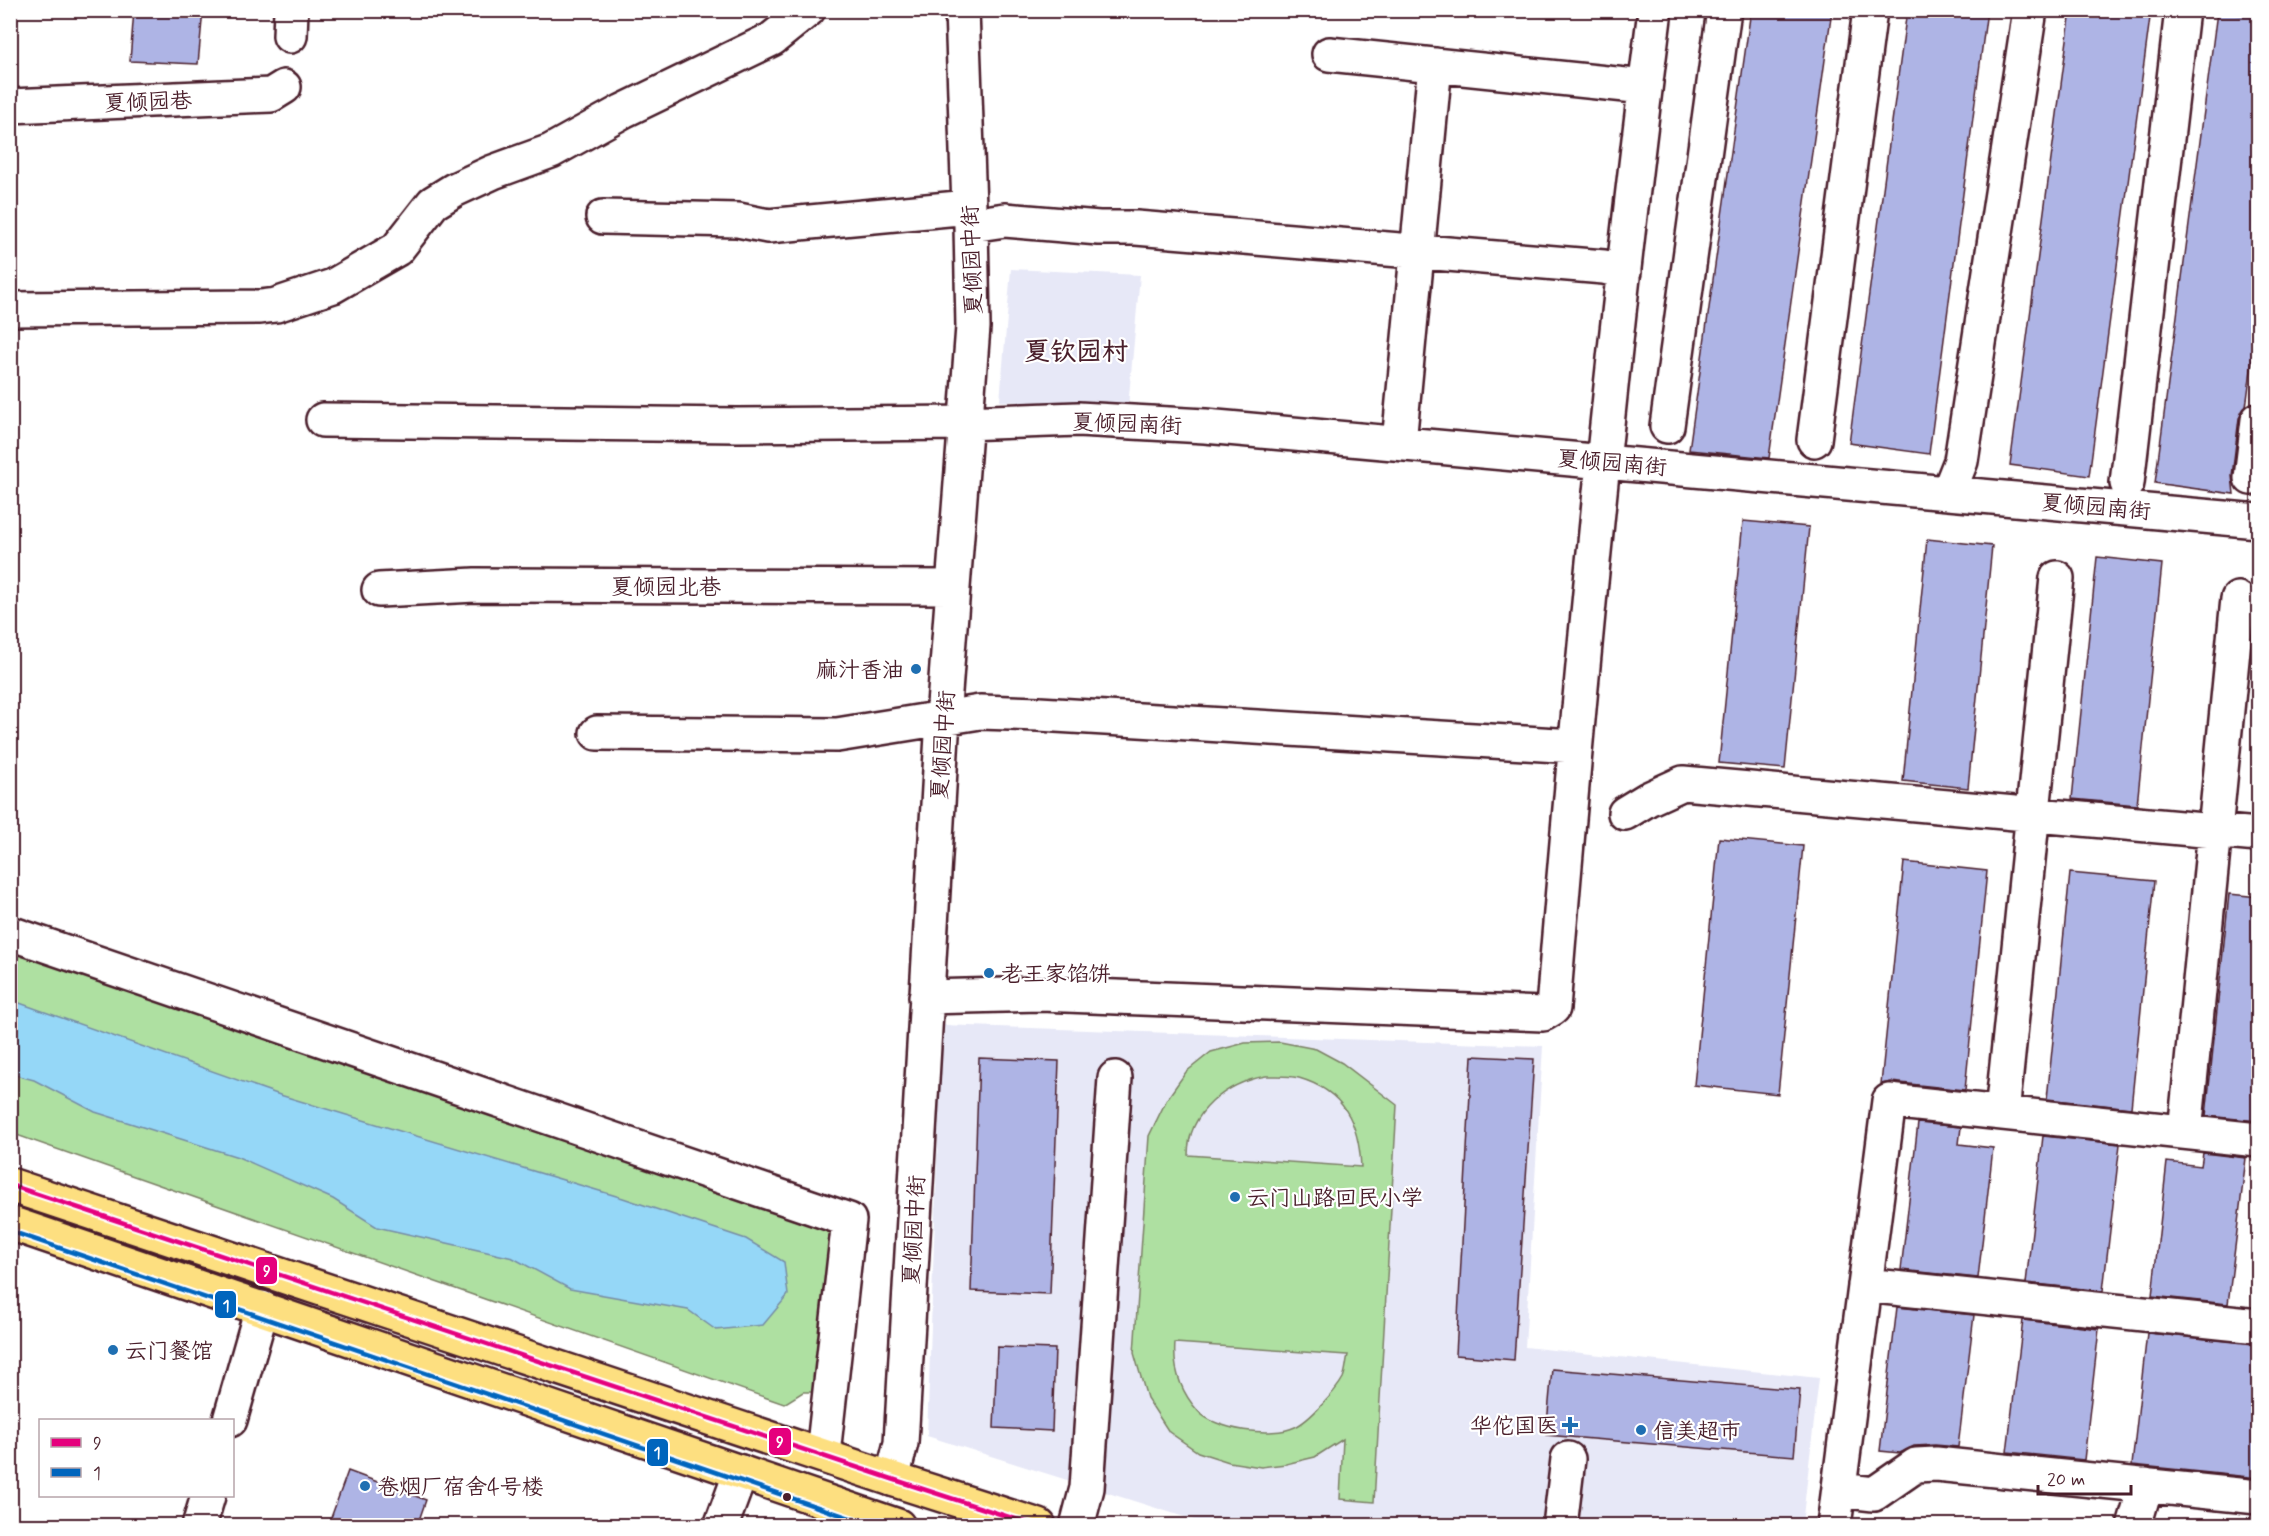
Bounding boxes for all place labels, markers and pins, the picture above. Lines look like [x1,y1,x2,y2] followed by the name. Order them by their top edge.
[816,657,904,685] place label: 麻汁香油
[909,662,923,676] marker: 麻汁香油
[1001,961,1111,989] place label: 老王家馅饼
[982,966,996,980] marker: 老王家馅饼
[1247,1185,1423,1213] place label: 云门山路回民小学
[1228,1190,1242,1204] marker: 云门山路回民小学
[125,1338,213,1366] place label: 云门餐馆
[106,1343,120,1357] marker: 云门餐馆
[1470,1413,1558,1441] place label: 华佗国医
[1563,1418,1577,1432] marker: 华佗国医
[1653,1418,1741,1446] place label: 信美超市
[1634,1423,1648,1437] marker: 信美超市
[377,1474,544,1502] place label: 卷烟厂宿舍4号楼
[358,1479,372,1493] marker: 卷烟厂宿舍4号楼
[781,1491,793,1503] unlabelled marker

